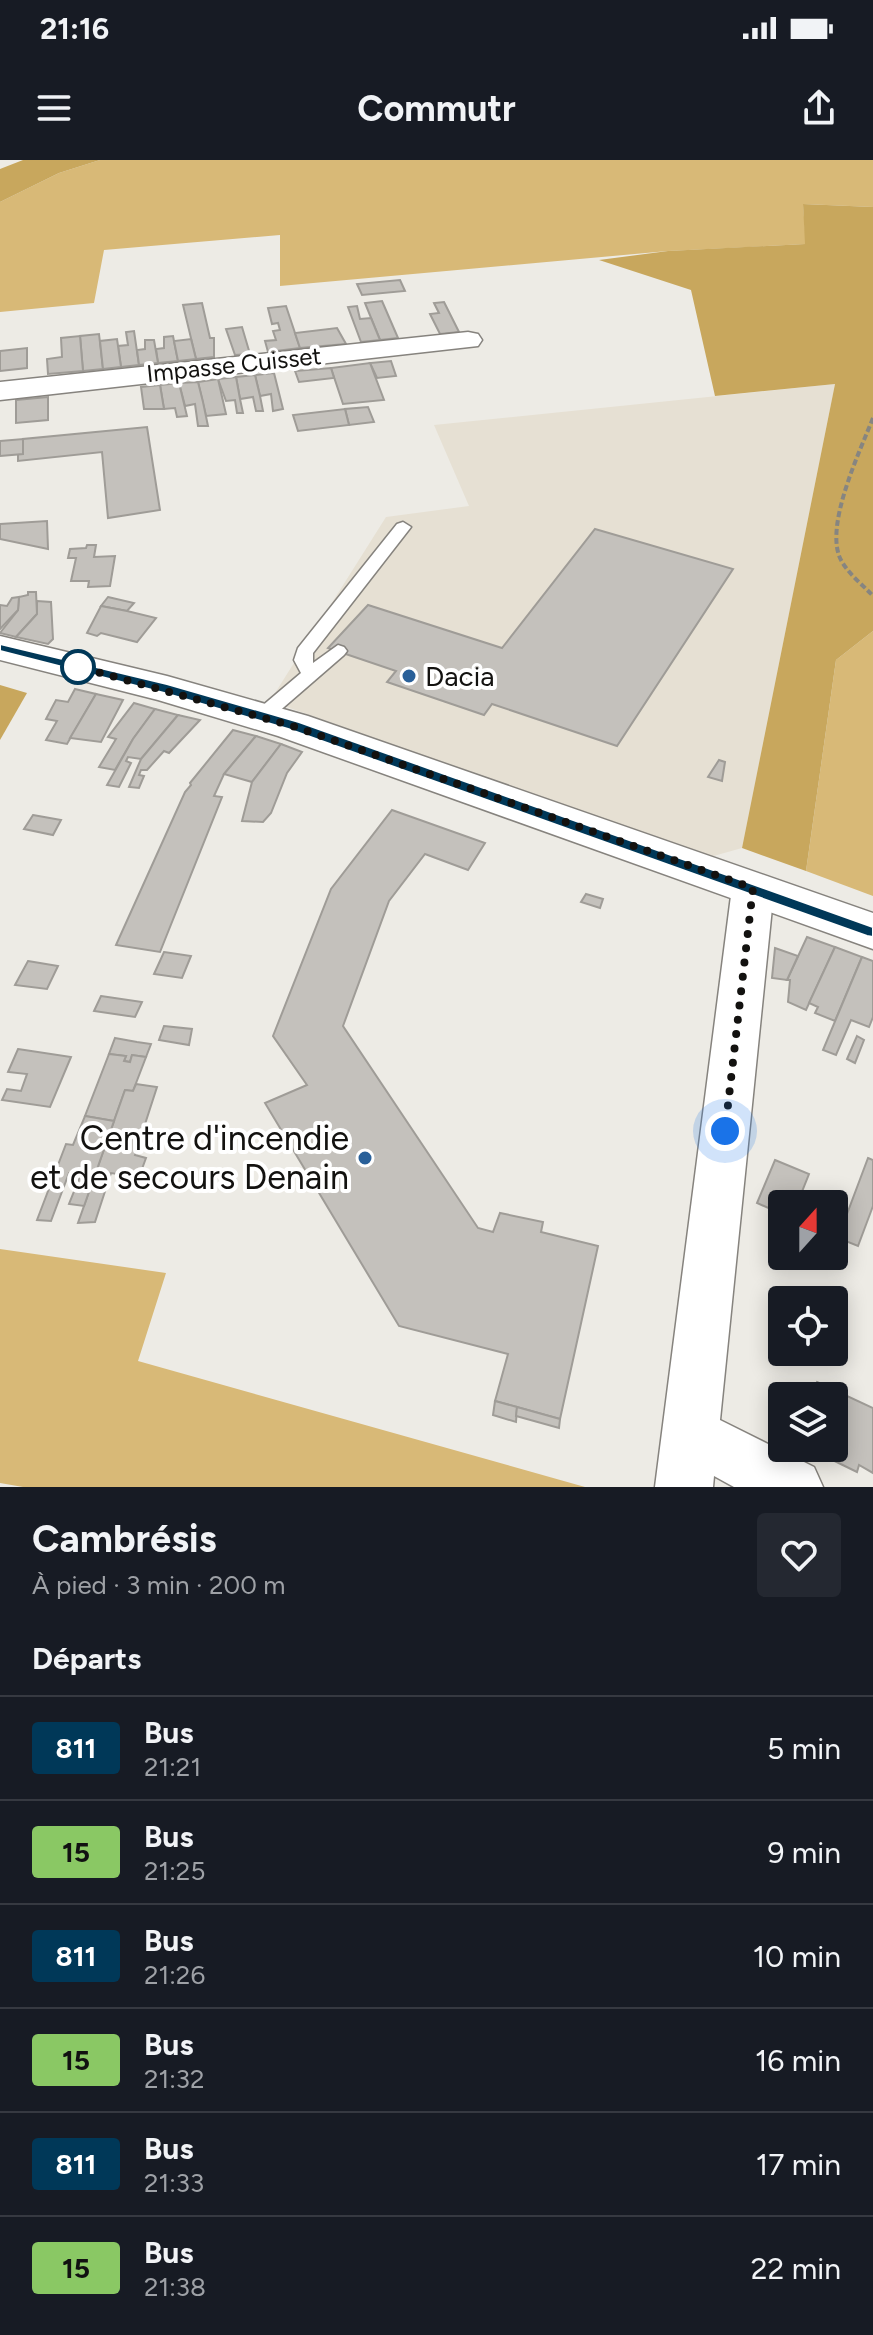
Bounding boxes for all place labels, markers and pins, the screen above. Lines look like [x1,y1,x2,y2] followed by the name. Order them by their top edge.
[61,650,95,684] unlabelled marker
[425,659,494,693] place label: Dacia
[400,667,418,685] marker: Dacia
[30,1118,349,1198] place label: Centre d'incendie et de secours Denain
[356,1149,374,1167] marker: Centre d'incendie et de secours Denain

